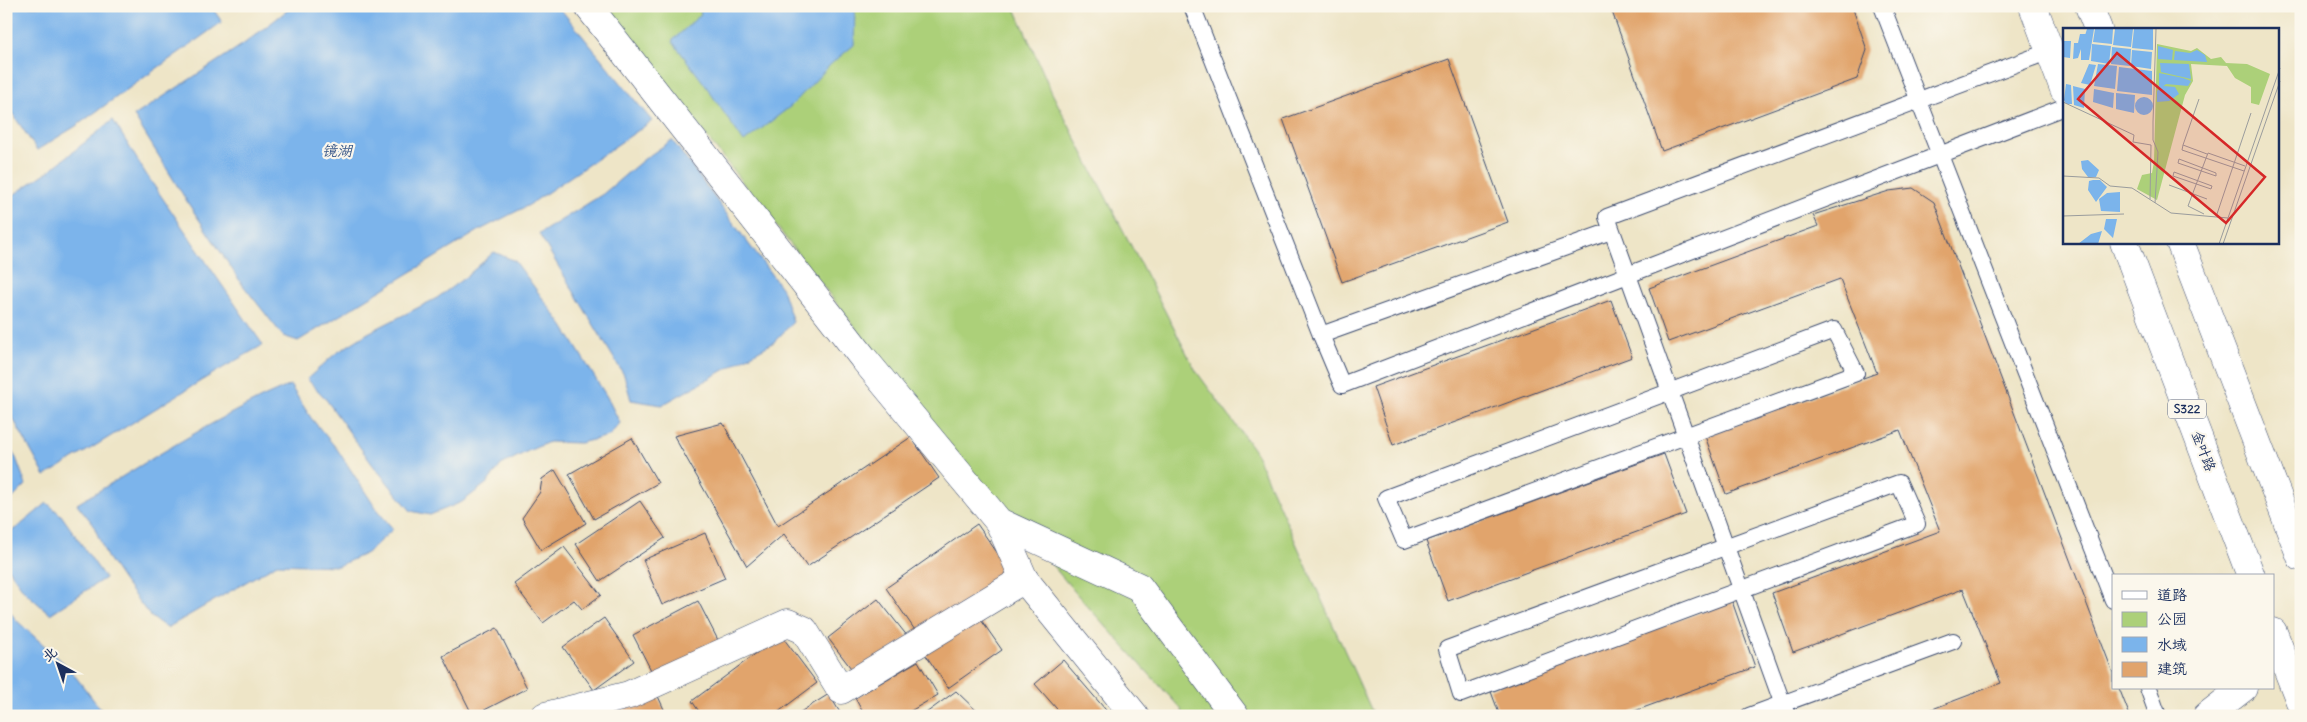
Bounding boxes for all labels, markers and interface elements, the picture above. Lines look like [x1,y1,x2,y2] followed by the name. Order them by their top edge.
[2063,28,2280,244] inset map
[322,141,354,160] water label: 镜湖
[2168,399,2206,418] road number: S322
[2188,428,2220,474] street label: 金叶路
[2112,574,2274,690] legend
[2157,585,2187,604] text: 道路
[2157,609,2187,628] text: 公园
[2157,635,2187,654] text: 水域
[32,640,82,690] north arrow
[38,643,61,665] text: 北
[2157,659,2187,678] text: 建筑

